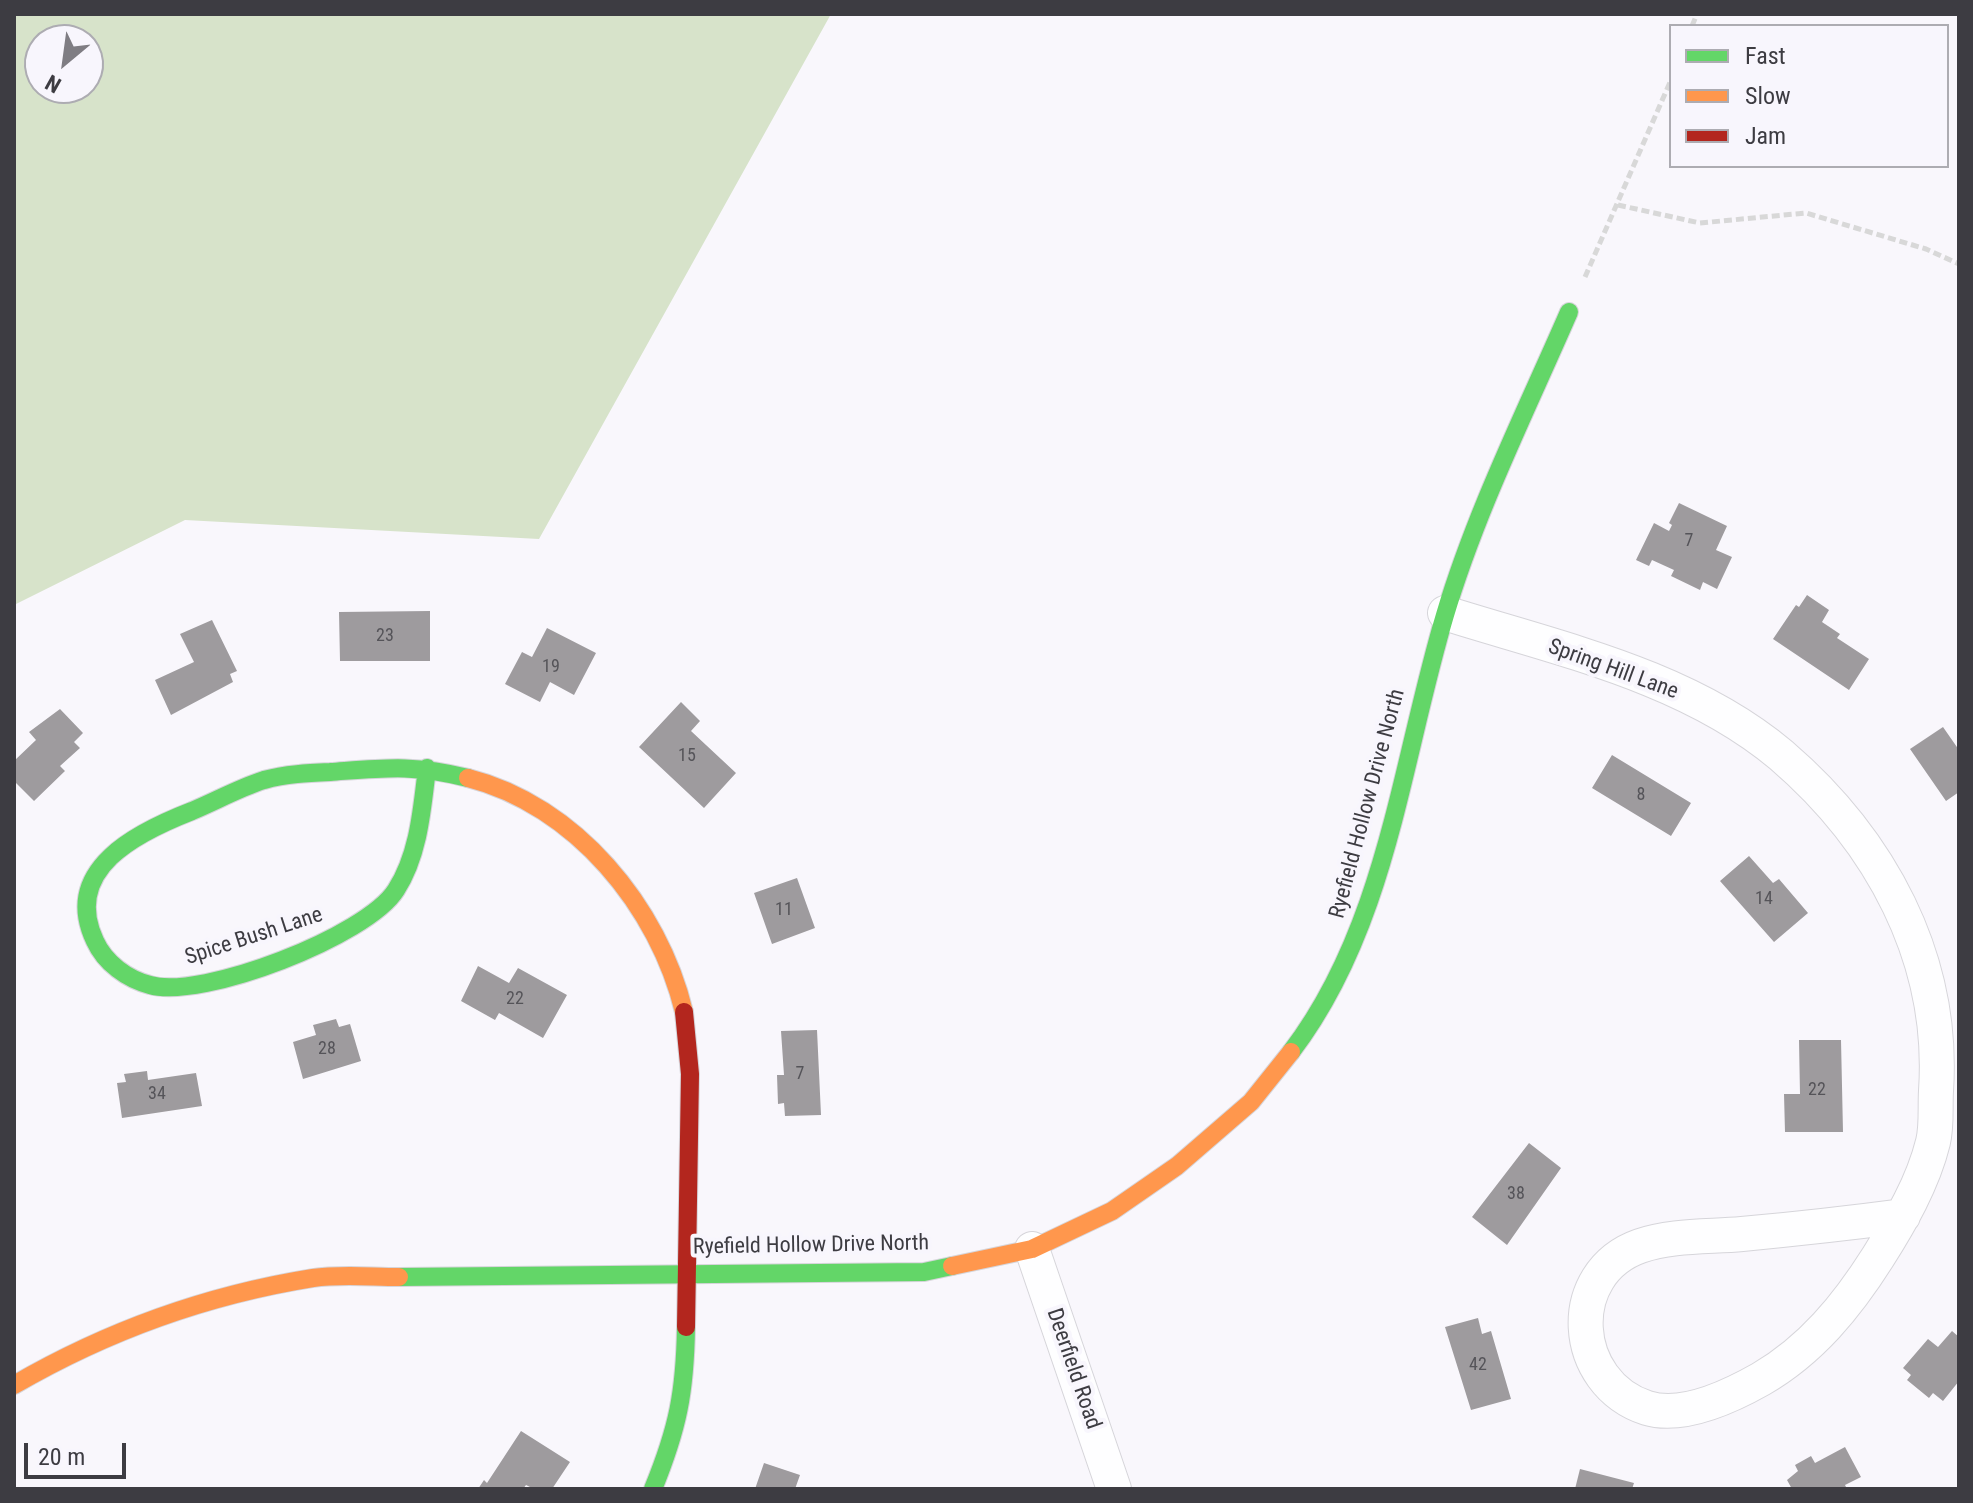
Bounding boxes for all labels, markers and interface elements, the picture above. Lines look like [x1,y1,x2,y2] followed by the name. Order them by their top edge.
[24,24,104,104] north arrow
[1669,24,1949,168] legend
[1745,42,1786,70] text: Fast
[41,69,65,98] text: N
[1745,82,1791,110] text: Slow
[1745,122,1786,150] text: Jam
[1685,530,1693,552] house number: 7
[376,625,394,647] house number: 23
[1544,634,1682,706] street label: Spring Hill Lane
[542,656,560,678] house number: 19
[1325,686,1411,922] street label: Ryefield Hollow Drive North
[678,745,696,767] house number: 15
[1637,784,1645,806] house number: 8
[1755,888,1773,910] house number: 14
[775,899,793,921] house number: 11
[182,902,326,972] street label: Spice Bush Lane
[506,988,524,1010] house number: 22
[318,1038,336,1060] house number: 28
[796,1063,804,1085] house number: 7
[1808,1079,1826,1101] house number: 22
[148,1083,166,1105] house number: 34
[1507,1183,1525,1205] house number: 38
[693,1231,929,1261] street label: Ryefield Hollow Drive North
[1040,1305,1106,1433] street label: Deerfield Road
[1469,1354,1487,1376] house number: 42
[28,1427,130,1477] scale bar
[38,1443,85,1471] text: 20 m

